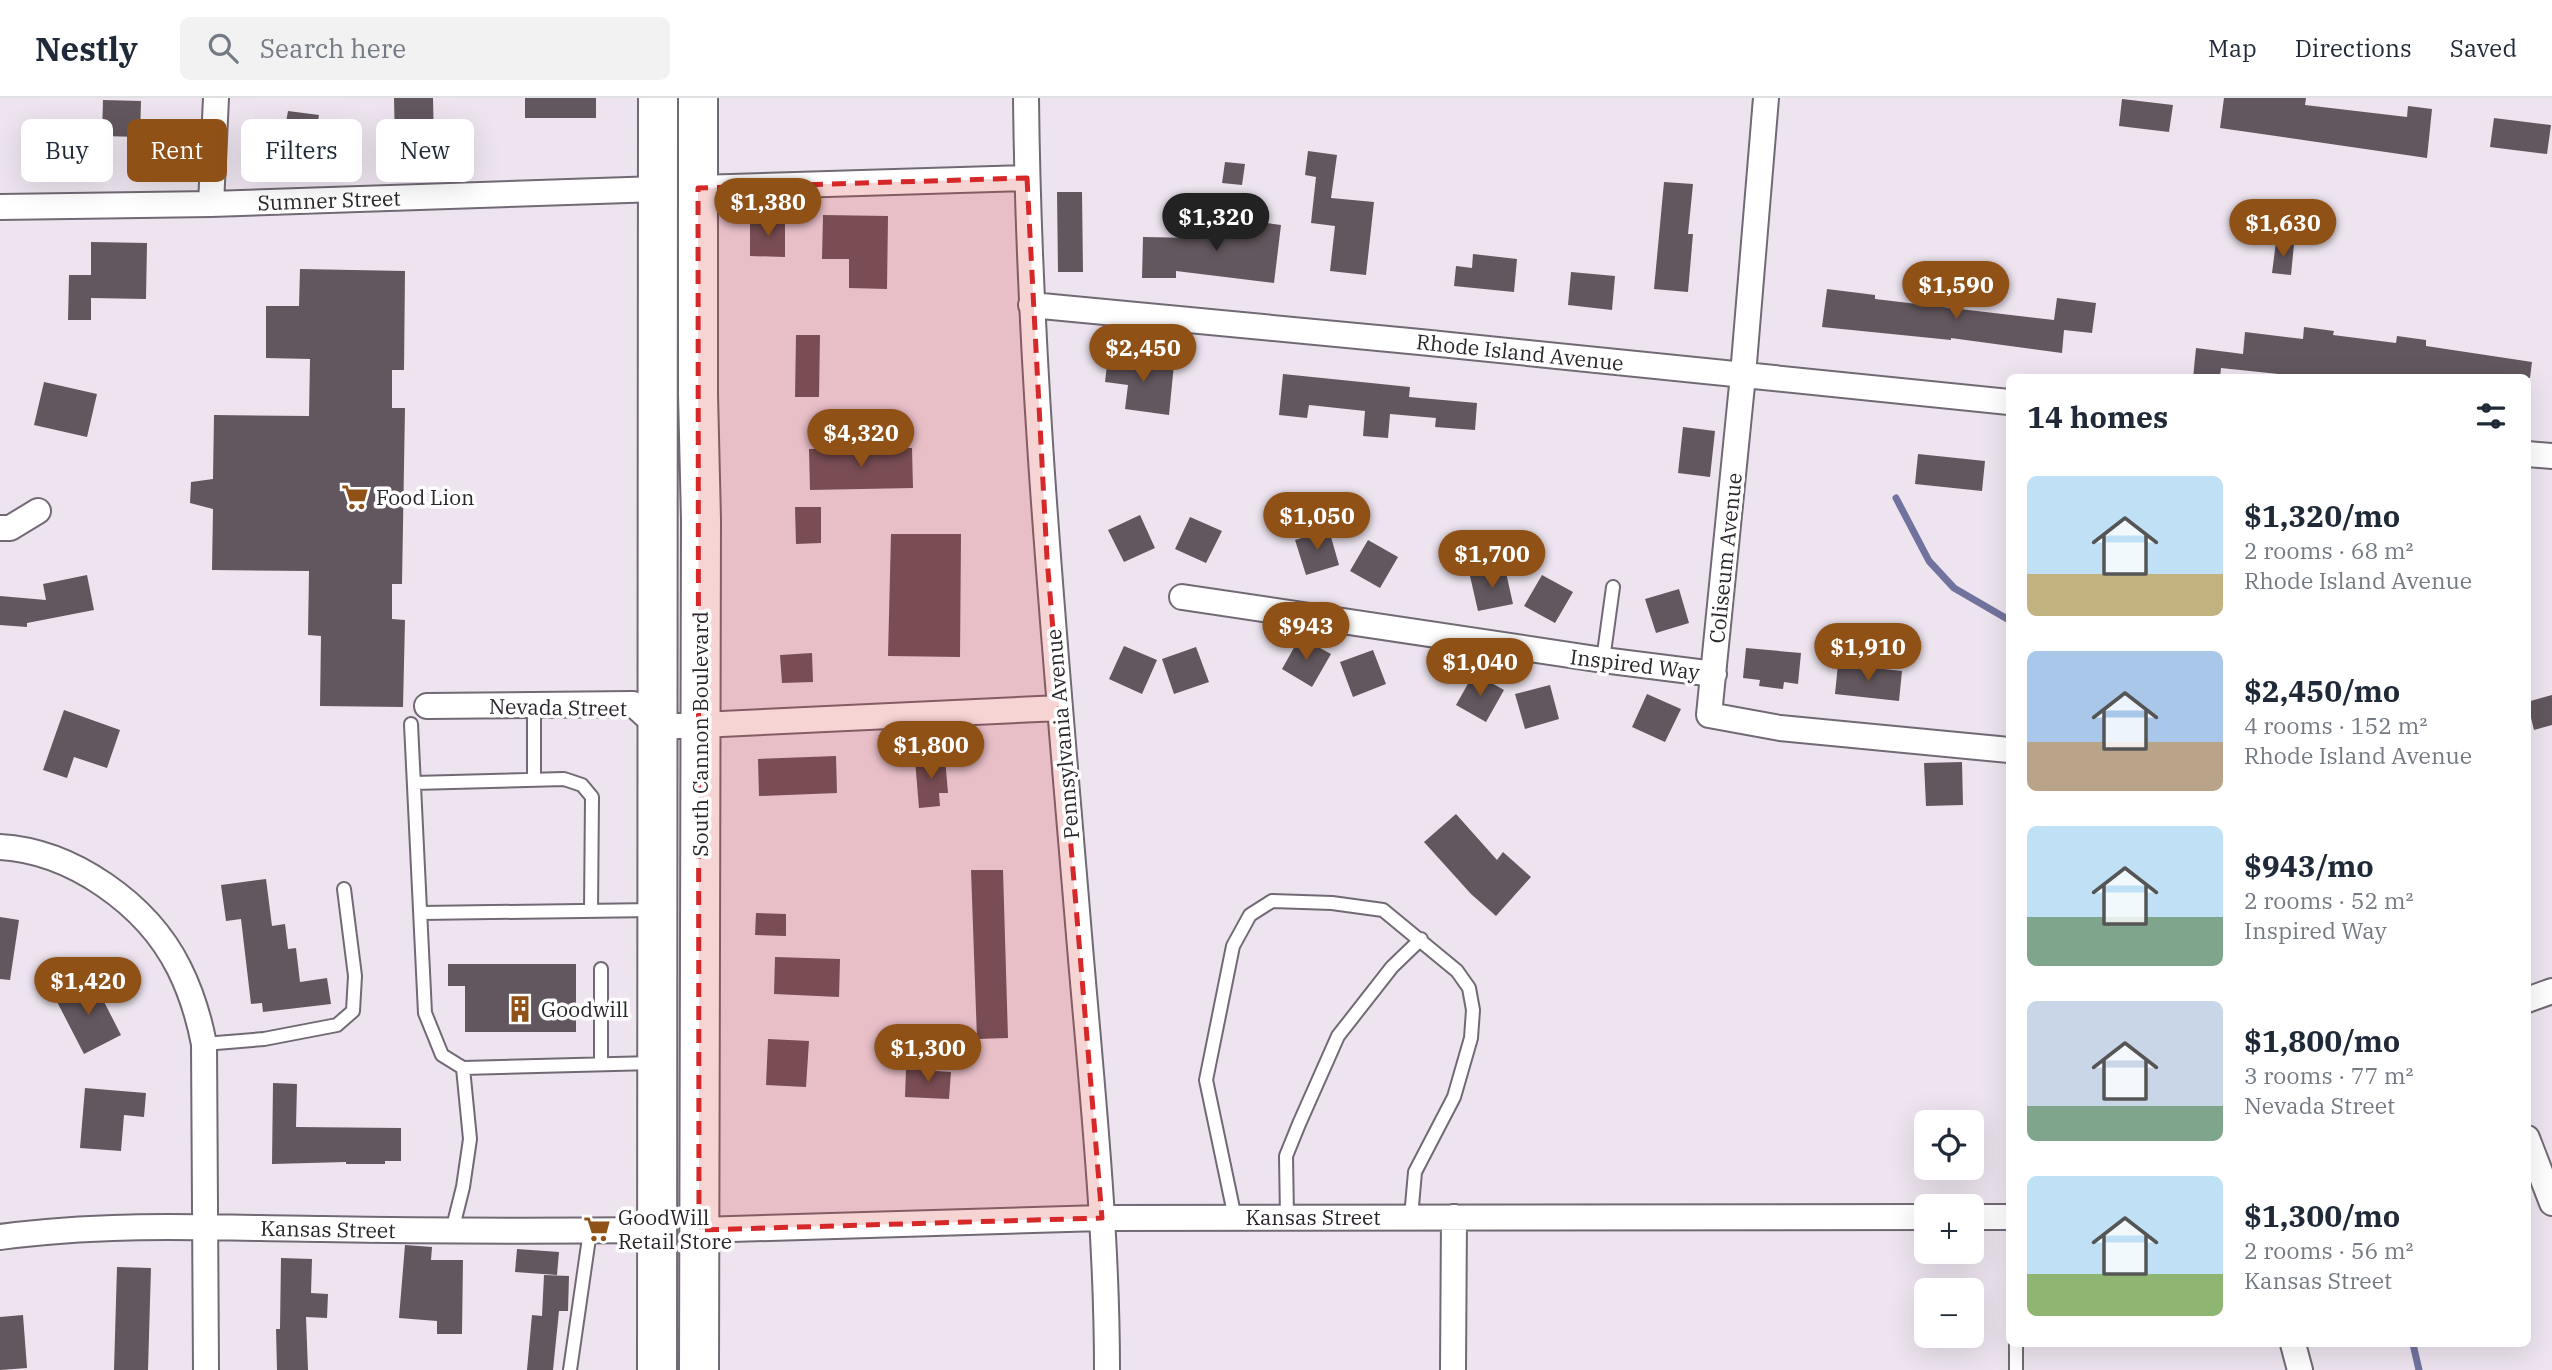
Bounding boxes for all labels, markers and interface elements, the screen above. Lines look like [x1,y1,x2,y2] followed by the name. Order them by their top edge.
[180,17,670,80] search box
[35,27,138,70] text: Nestly
[204,29,242,67] icon: search
[260,31,406,65] text: Search here
[2208,32,2257,64] text: Map
[2295,32,2412,64] text: Directions
[2450,32,2517,64] text: Saved
[21,119,113,182] chip: Buy
[127,119,227,182] chip: Rent
[241,119,362,182] chip: Filters
[376,119,474,182] chip: New
[711,178,825,238] pin: $1,380
[257,184,401,216] street label: Sumner Street
[730,186,806,216] text: $1,380
[1159,194,1273,253] pin: $1,320
[2226,200,2340,259] pin: $1,630
[1178,201,1254,231] text: $1,320
[2245,207,2321,237] text: $1,630
[1899,262,2013,321] pin: $1,590
[1918,269,1994,299] text: $1,590
[1086,324,1200,384] pin: $2,450
[1415,327,1625,377] street label: Rhode Island Avenue
[1105,332,1181,362] text: $2,450
[2027,397,2168,436] text: 14 homes
[2472,397,2510,435] icon: filters
[804,410,918,469] pin: $4,320
[823,417,899,447] text: $4,320
[1702,471,1748,645] street label: Coliseum Avenue
[340,482,370,512] supermarket icon: Food Lion
[376,483,474,511] place label: Food Lion
[1260,492,1374,552] pin: $1,050
[2244,496,2400,535] text: $1,320/mo
[1279,500,1355,530] text: $1,050
[2083,504,2167,588] icon: home
[1435,531,1549,590] pin: $1,700
[2244,535,2414,565] text: 2 rooms · 68 m²
[1454,538,1530,568] text: $1,700
[2244,565,2472,595] text: Rhode Island Avenue
[1265,602,1347,662] pin: $943
[1278,610,1334,640] text: $943
[686,611,714,857] street label: South Cannon Boulevard
[1811,624,1925,683] pin: $1,910
[1039,628,1085,840] street label: Pennsylvania Avenue
[1830,631,1906,661] text: $1,910
[1423,638,1537,698] pin: $1,040
[1569,642,1702,686] street label: Inspired Way
[1442,646,1518,676] text: $1,040
[2244,671,2400,710] text: $2,450/mo
[2083,679,2167,763] icon: home
[489,692,627,722] street label: Nevada Street
[2244,710,2427,740] text: 4 rooms · 152 m²
[874,722,988,781] pin: $1,800
[893,729,969,759] text: $1,800
[2244,740,2472,770] text: Rhode Island Avenue
[2244,846,2374,885] text: $943/mo
[2083,854,2167,938] icon: home
[2244,885,2414,915] text: 2 rooms · 52 m²
[2244,915,2387,945] text: Inspired Way
[31,958,145,1017] pin: $1,420
[50,965,126,995] text: $1,420
[505,994,535,1024] building icon: Goodwill
[541,995,629,1023] place label: Goodwill
[2244,1021,2400,1060] text: $1,800/mo
[871,1024,985,1084] pin: $1,300
[2083,1029,2167,1113] icon: home
[890,1032,966,1062] text: $1,300
[2244,1060,2414,1090] text: 3 rooms · 77 m²
[2244,1090,2395,1120] text: Nevada Street
[1914,1110,1984,1348] map controls
[1914,1110,1984,1180] button: locate
[1914,1194,1984,1264] button: +
[2244,1196,2400,1235] text: $1,300/mo
[618,1203,732,1255] place label: GoodWill Retail Store
[1245,1203,1381,1231] street label: Kansas Street
[2083,1204,2167,1288] icon: home
[260,1214,396,1244] street label: Kansas Street
[582,1214,612,1244] supermarket icon: GoodWill Retail Store
[2244,1235,2414,1265] text: 2 rooms · 56 m²
[2244,1265,2392,1295] text: Kansas Street
[1914,1278,1984,1348] button: −

